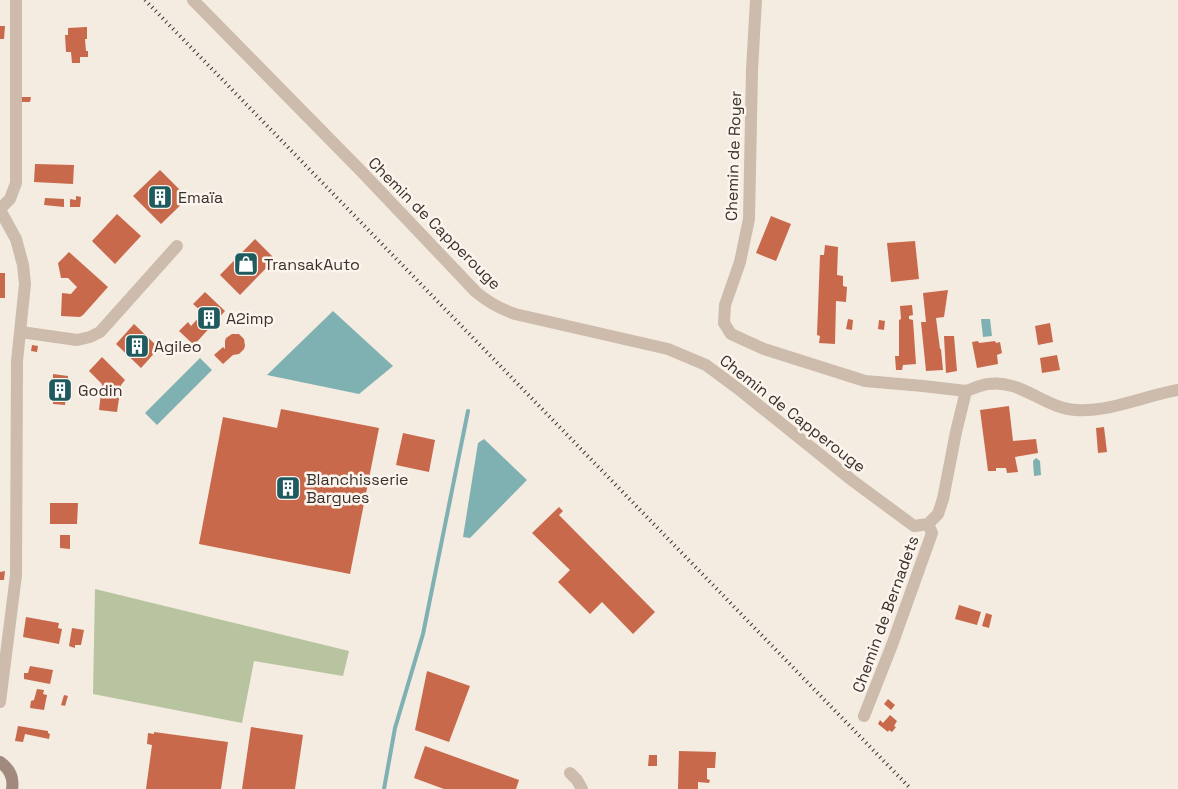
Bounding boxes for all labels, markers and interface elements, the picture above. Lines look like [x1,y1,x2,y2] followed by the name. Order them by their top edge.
[721,91,746,222] street label: Chemin de Royer
[364,152,506,294] street label: Chemin de Capperouge
[147,184,173,210] building icon: Emaïa
[178,187,223,208] place label: Emaïa
[233,251,259,277] shop icon: TransakAuto
[264,254,360,275] place label: TransakAuto
[196,305,222,331] building icon: A2imp
[226,308,274,329] place label: A2imp
[124,333,150,359] building icon: Agileo
[154,336,202,357] place label: Agileo
[715,350,870,477] street label: Chemin de Capperouge
[47,377,73,403] building icon: Godin
[78,380,122,401] place label: Godin
[306,469,409,508] place label: Blanchisserie Bargues
[275,475,301,501] building icon: Blanchisserie Bargues
[847,533,924,695] street label: Chemin de Bernadets

